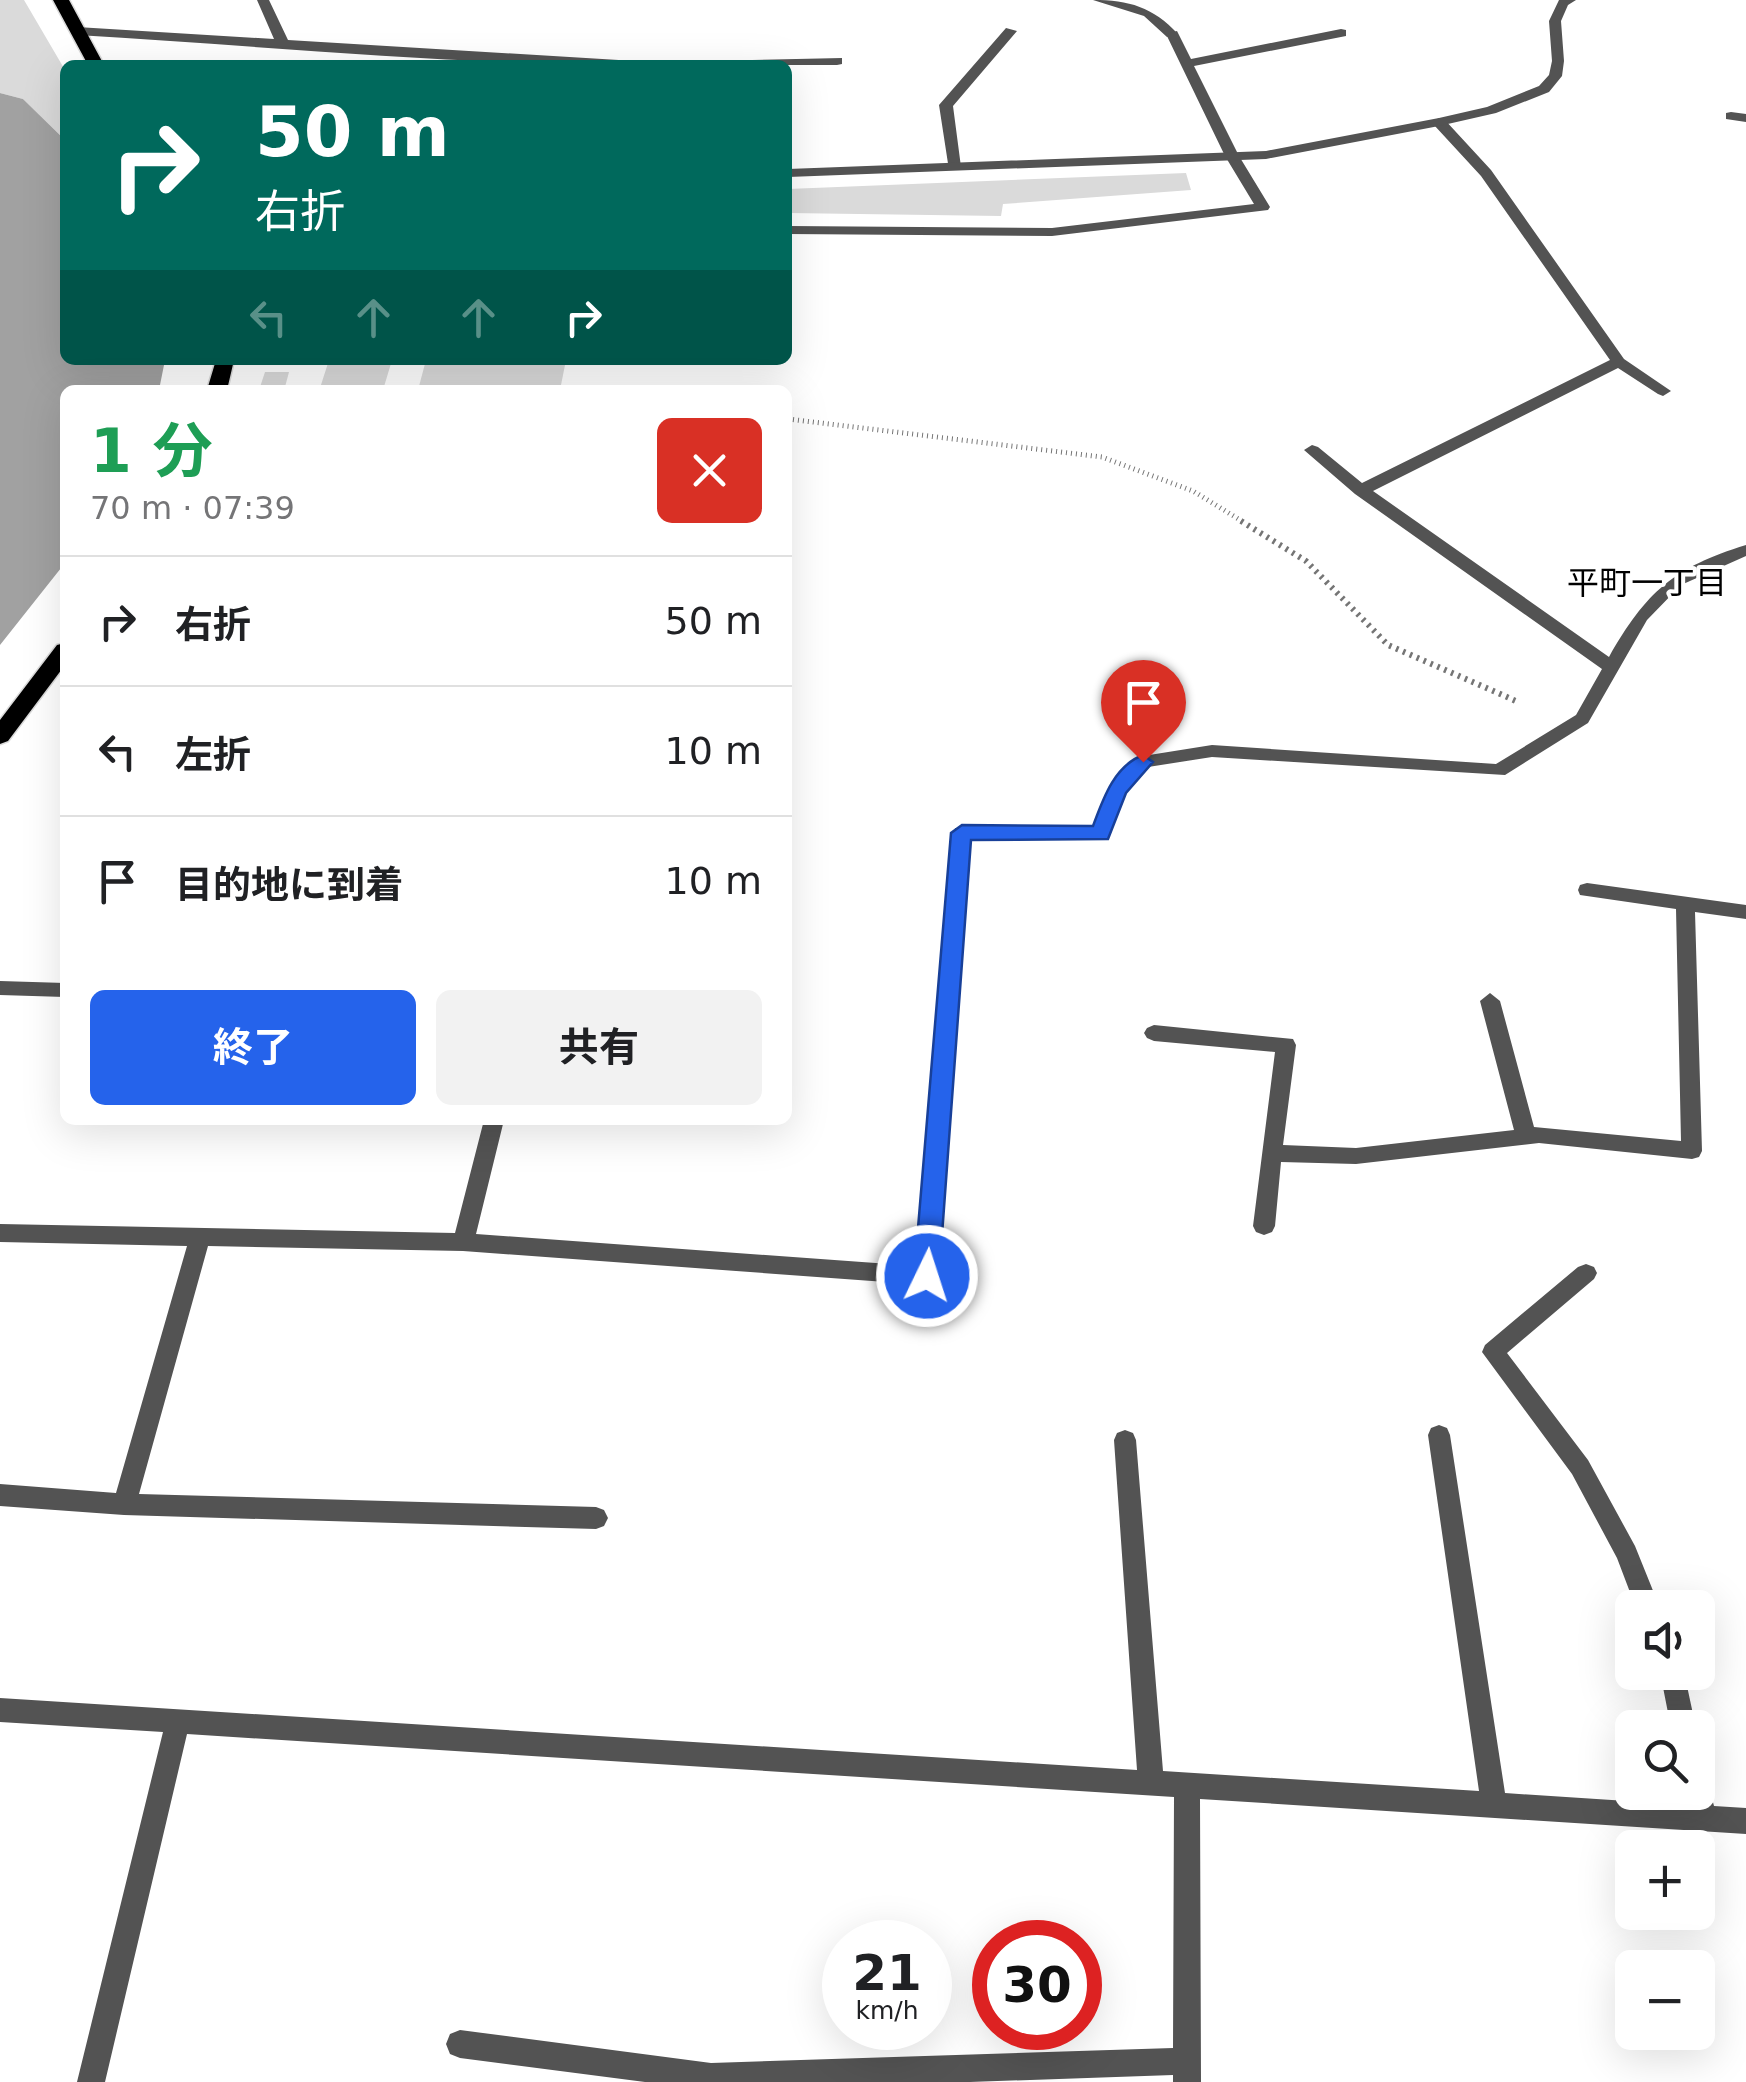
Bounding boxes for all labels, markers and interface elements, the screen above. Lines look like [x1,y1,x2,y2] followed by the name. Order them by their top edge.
[255,91,450,173] text: 50 m
[90,100,220,230] icon: right
[255,185,345,238] text: 右折
[241,290,296,345] icon: left
[346,290,401,345] icon: ahead
[451,290,506,345] icon: ahead
[556,290,611,345] icon: right
[90,416,213,486] text: 1 分
[657,418,762,523] button: close
[90,489,295,527] text: 70 m · 07:39
[1567,564,1727,602] district label: 平町一丁目
[90,594,145,649] icon: right
[665,599,762,643] text: 50 m
[175,603,251,647] text: 右折
[1101,660,1186,763] pin
[1116,675,1171,730] icon: arrive
[90,724,145,779] icon: left
[665,729,762,773] text: 10 m
[175,733,251,777] text: 左折
[90,854,145,909] icon: arrive
[665,859,762,903] text: 10 m
[175,863,403,907] text: 目的地に到着
[90,990,416,1105] button: 終了
[436,990,762,1105] button: 共有
[875,1224,979,1328] position arrow
[1615,1590,1715,2050] map controls
[1615,1590,1715,1690] button: sound
[1615,1710,1715,1810] button: search
[1615,1830,1715,1930] button: +
[972,1920,1102,2050] speed limit sign: 30
[852,1944,922,2002] text: 21
[1615,1950,1715,2050] button: −
[855,1996,919,2025] text: km/h

